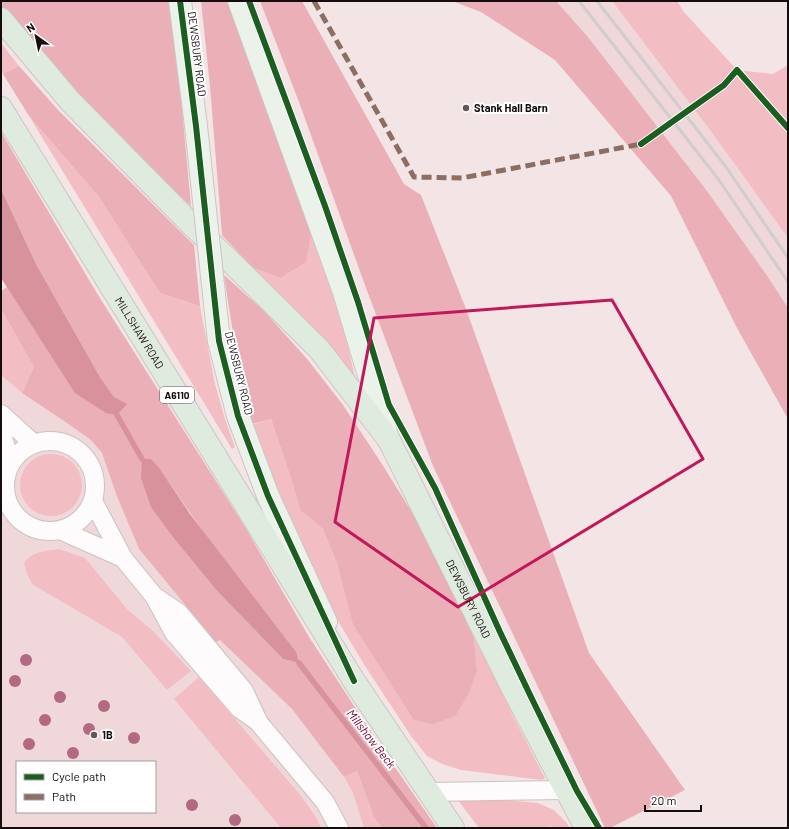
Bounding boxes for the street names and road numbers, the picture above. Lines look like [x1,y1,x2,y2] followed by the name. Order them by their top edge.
[186,11,209,97] street label: DEWSBURY ROAD
[113,294,167,371] street label: MILLSHAW ROAD
[223,330,256,416] street label: DEWSBURY ROAD
[160,387,194,403] road number: A6110
[444,557,494,640] street label: DEWSBURY ROAD

